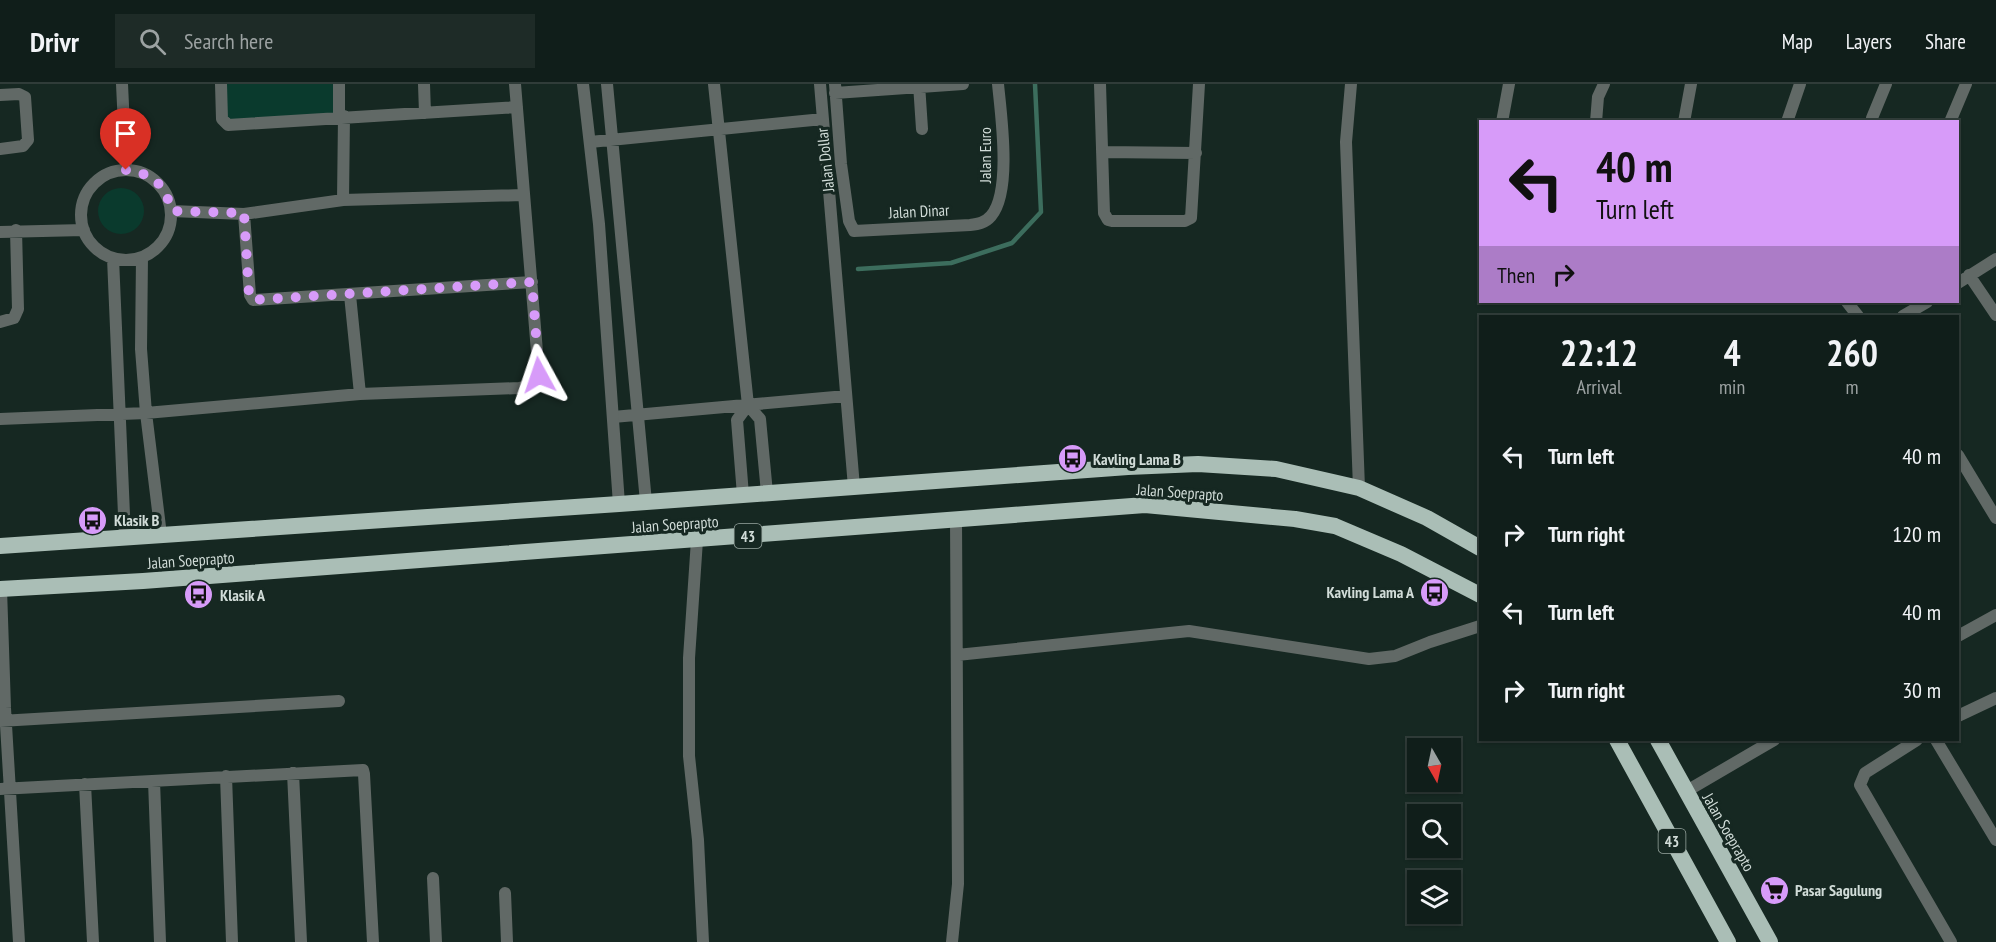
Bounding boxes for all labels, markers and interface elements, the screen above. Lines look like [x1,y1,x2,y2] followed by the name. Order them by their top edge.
[115,14,535,68] search box
[30,23,79,60] text: Drivr
[136,25,169,58] icon: search
[184,27,273,55] text: Search here
[1782,28,1813,55] text: Map
[1846,28,1892,55] text: Layers
[1925,28,1966,55] text: Share
[100,108,151,170] pin
[109,117,142,150] icon: arrive
[812,126,838,194] street label: Jalan Dollar
[975,127,995,184] street label: Jalan Euro
[1596,139,1673,194] text: 40 m
[1497,144,1575,222] icon: left
[1596,192,1674,226] text: Turn left
[887,199,950,223] street label: Jalan Dinar
[1547,258,1580,291] icon: right
[1497,261,1535,289] text: Then
[1560,329,1638,376] text: 22:12
[1723,329,1741,376] text: 4
[1826,329,1878,376] text: 260
[507,343,571,407] position arrow
[1576,374,1622,400] text: Arrival
[1719,374,1745,400] text: min
[1846,374,1859,400] text: m
[1497,440,1530,473] icon: left
[1548,442,1614,470] text: Turn left
[1902,442,1941,470] text: 40 m
[1056,443,1088,475] bus stop icon: Kavling Lama B
[1093,449,1181,469] place label: Kavling Lama B
[1135,479,1224,505] street label: Jalan Soeprapto
[77,504,109,536] bus stop icon: Klasik B
[114,510,159,530] place label: Klasik B
[630,511,719,537] street label: Jalan Soeprapto
[1497,518,1530,551] icon: right
[1548,520,1625,548] text: Turn right
[1892,520,1941,548] text: 120 m
[734,524,762,548] road number: 43
[146,547,235,573] street label: Jalan Soeprapto
[1419,576,1451,608] bus stop icon: Kavling Lama A
[183,579,215,611] bus stop icon: Klasik A
[1327,582,1415,602] place label: Kavling Lama A
[220,585,266,605] place label: Klasik A
[1497,596,1530,629] icon: left
[1548,598,1614,626] text: Turn left
[1902,598,1941,626] text: 40 m
[1497,674,1530,707] icon: right
[1548,676,1625,704] text: Turn right
[1902,676,1941,704] text: 30 m
[1407,738,1461,792] north arrow
[1407,738,1461,924] map controls
[1698,788,1759,875] street label: Jalan Soeprapto
[1407,804,1461,858] button: search
[1658,829,1686,853] road number: 43
[1407,870,1461,924] button: layers
[1758,874,1790,906] supermarket icon: Pasar Sagulung
[1795,880,1882,900] place label: Pasar Sagulung

